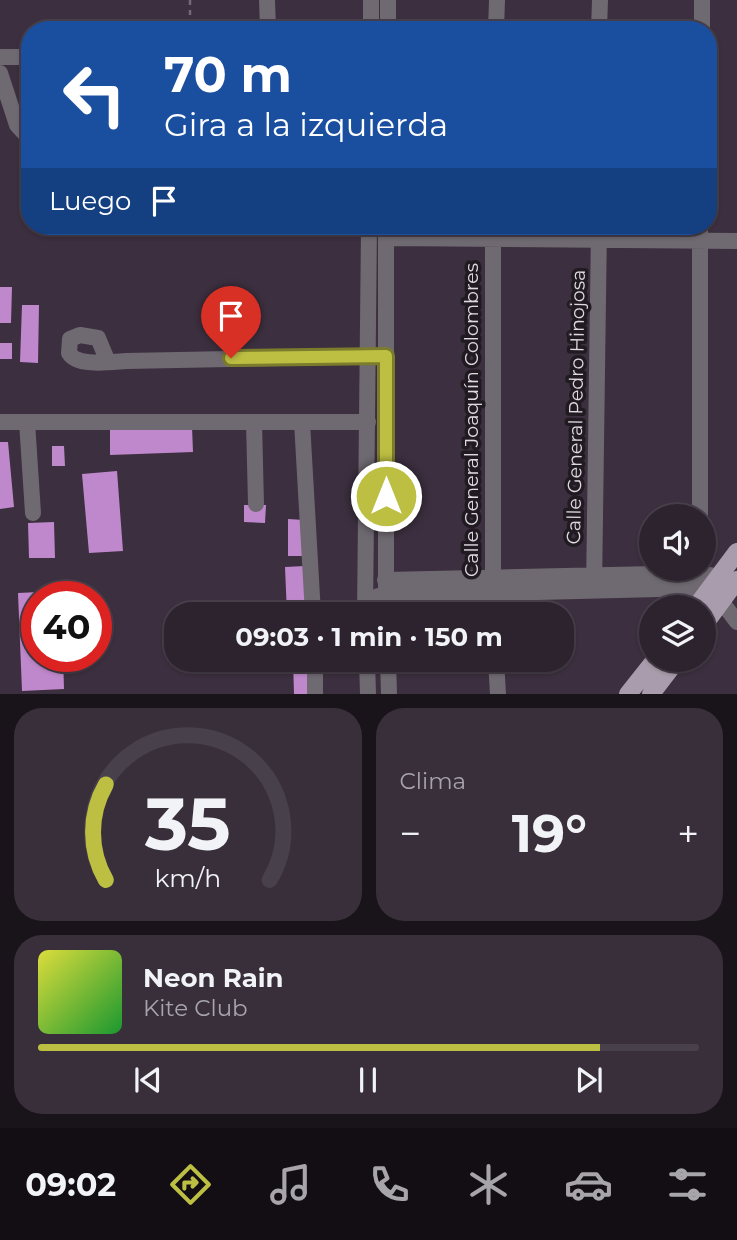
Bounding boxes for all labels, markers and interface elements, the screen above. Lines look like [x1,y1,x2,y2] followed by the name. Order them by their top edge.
[164,45,292,104] text: 70 m
[49,49,140,140] icon: left
[164,105,448,144] text: Gira a la izquierda
[145,182,183,220] icon: arrive
[49,185,131,217] text: Luego
[460,263,483,577] street label: Calle General Joaquín Colombres
[562,269,590,545] street label: Calle General Pedro Hinojosa
[201,286,261,358] pin
[212,297,250,335] icon: arrive
[349,459,423,533] position arrow
[639,504,716,672] map controls
[639,504,716,581] button: sound
[21,581,112,672] speed limit sign: 40
[639,595,716,672] button: layers
[235,621,503,653] text: 09:03 · 1 min · 150 m
[400,767,466,795] text: Clima
[144,781,231,869] text: 35
[512,802,587,865] text: 19°
[400,810,421,857] text: −
[677,810,699,857] text: +
[154,863,221,893] text: km/h
[143,962,284,994] text: Neon Rain
[143,994,248,1022] text: Kite Club
[129,1061,167,1099] icon: previous
[349,1061,387,1099] icon: pause
[570,1061,608,1099] icon: next
[166,1160,215,1209] icon: directions
[266,1160,315,1209] icon: music
[365,1160,414,1209] icon: phone
[464,1160,513,1209] icon: climate
[564,1160,613,1209] icon: car
[663,1160,712,1209] icon: filters
[25,1165,116,1204] text: 09:02

